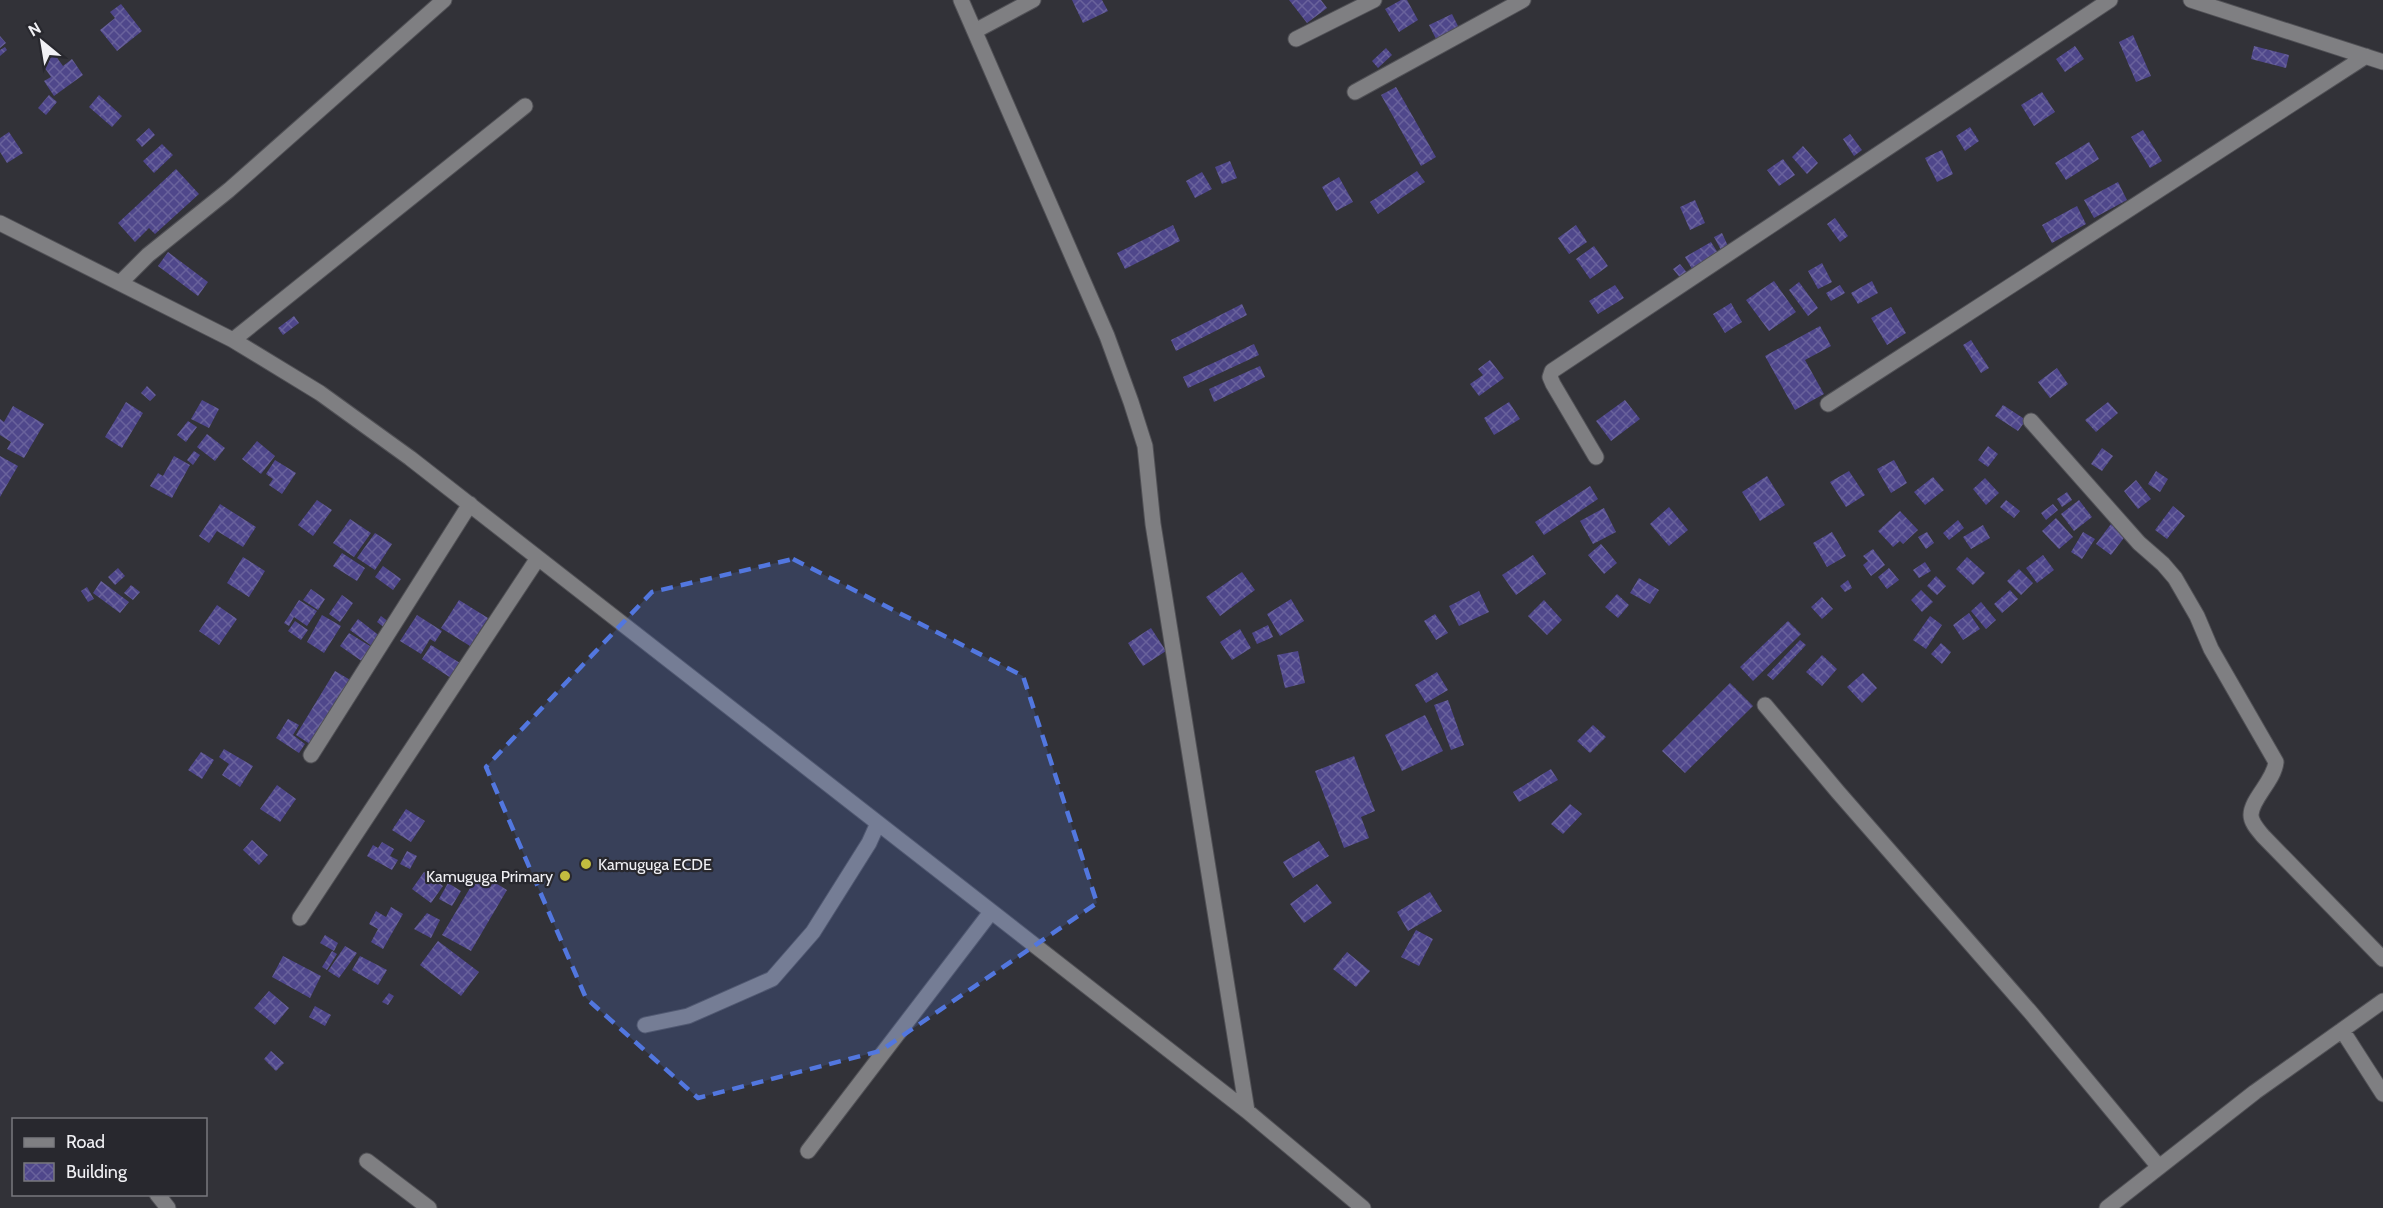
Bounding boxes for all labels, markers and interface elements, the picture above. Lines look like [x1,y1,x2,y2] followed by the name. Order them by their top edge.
[12,12,72,72] north arrow
[25,18,44,40] text: N
[598,855,712,874] place label: Kamuguga ECDE
[579,857,593,871] marker: Kamuguga ECDE
[426,867,553,886] place label: Kamuguga Primary
[558,869,572,883] marker: Kamuguga Primary
[12,1118,207,1196] legend
[66,1131,105,1153] text: Road
[66,1161,128,1183] text: Building

